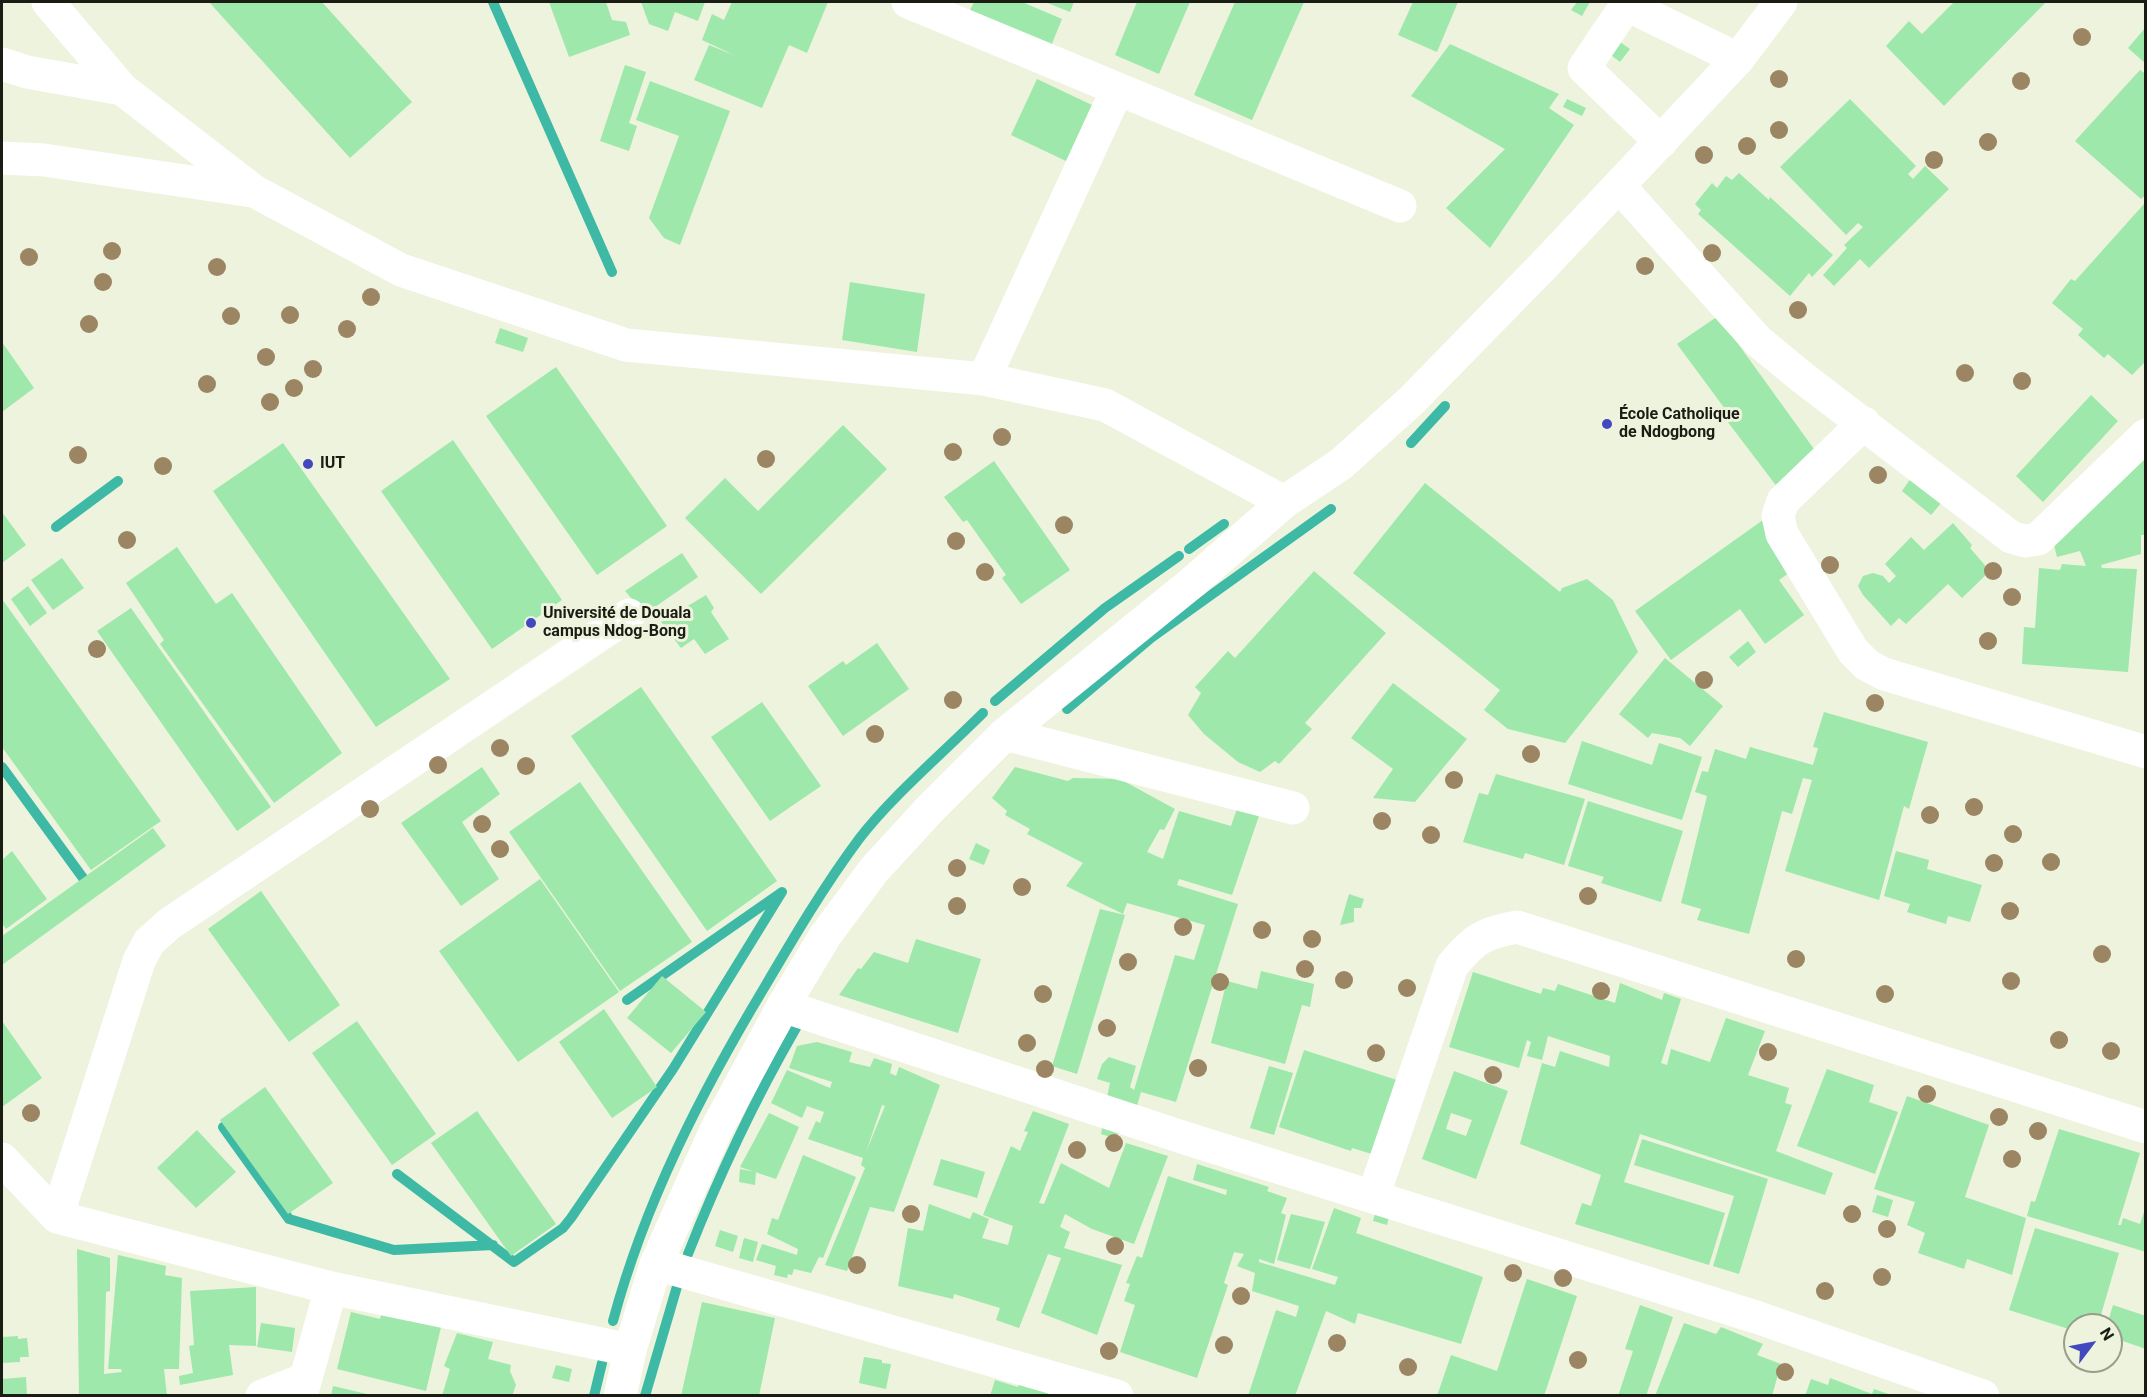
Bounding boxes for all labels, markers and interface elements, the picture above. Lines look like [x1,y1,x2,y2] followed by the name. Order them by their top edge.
[1619,405,1740,443] place label: École Catholique de Ndogbong
[1600,417,1614,431] marker: École Catholique de Ndogbong
[320,454,345,474] place label: IUT
[301,457,315,471] marker: IUT
[543,604,691,642] place label: Université de Douala campus Ndog-Bong
[524,616,538,630] marker: Université de Douala campus Ndog-Bong
[2063,1313,2123,1373] north arrow
[2096,1324,2118,1344] text: N

